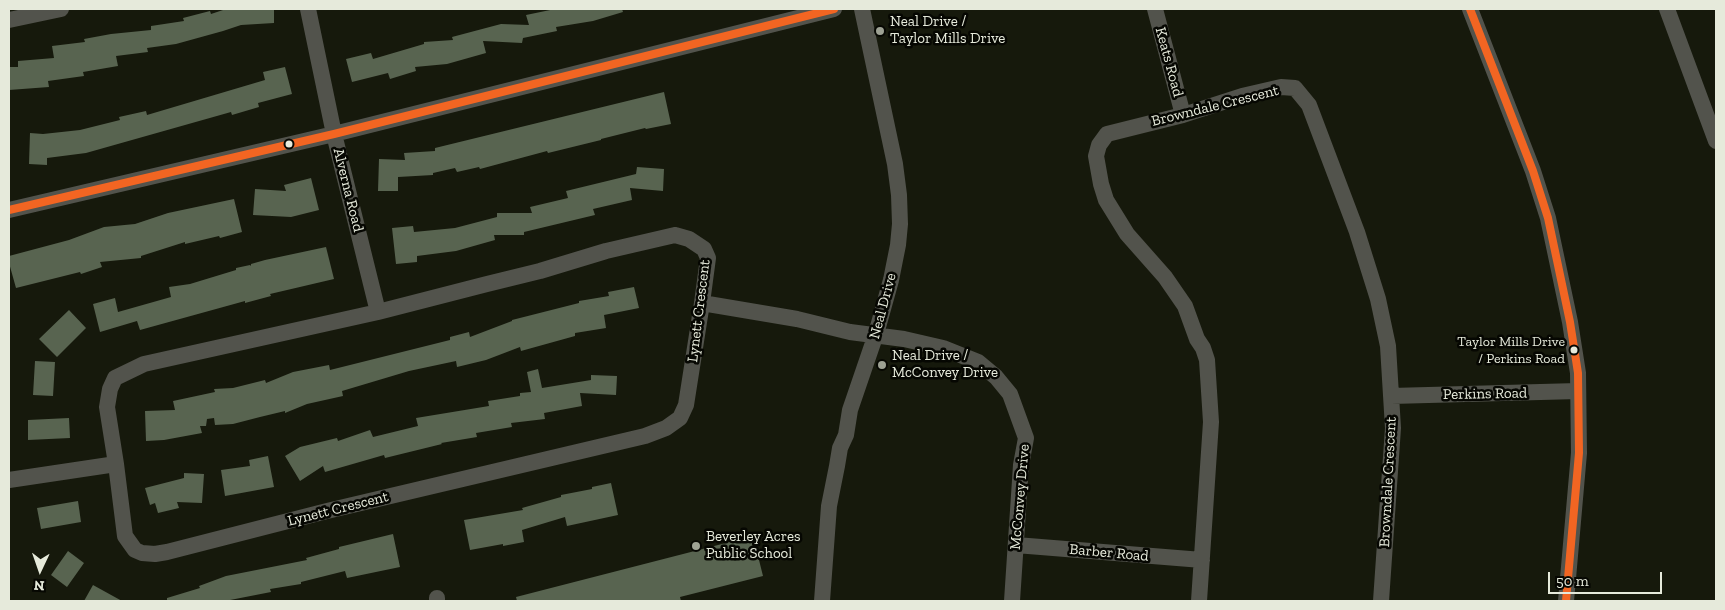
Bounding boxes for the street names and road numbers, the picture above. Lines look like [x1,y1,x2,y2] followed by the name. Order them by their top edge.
[1151,25,1187,99] street label: Keats Road
[1149,81,1281,131] street label: Browndale Crescent
[329,146,367,234] street label: Alverna Road
[684,259,714,363] street label: Lynett Crescent
[866,271,900,341] street label: Neal Drive
[1443,384,1527,404] street label: Perkins Road
[1376,416,1400,548] street label: Browndale Crescent
[1006,443,1034,551] street label: McConvey Drive
[286,488,390,530] street label: Lynett Crescent
[1069,541,1149,565] street label: Barber Road

